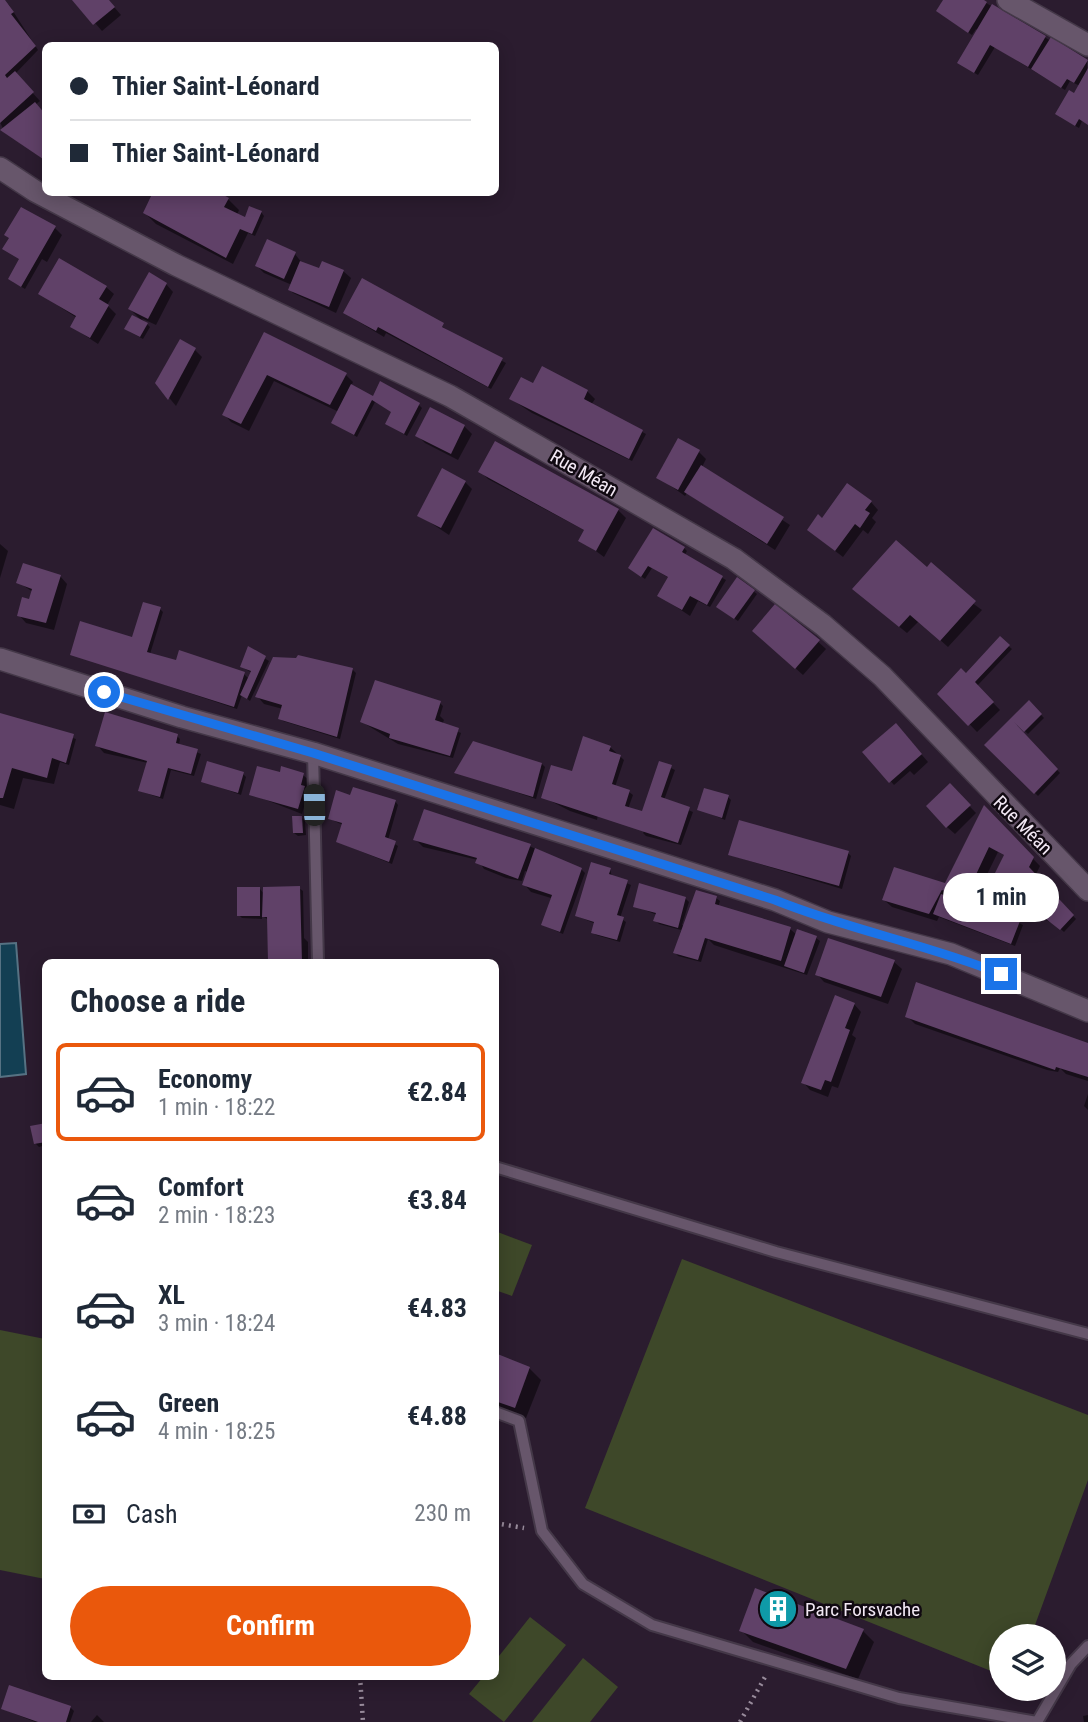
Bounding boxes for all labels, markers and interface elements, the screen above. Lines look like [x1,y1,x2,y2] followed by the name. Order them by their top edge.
[112,71,320,101] text: Thier Saint-Léonard
[112,138,320,168] text: Thier Saint-Léonard
[546,445,622,501] street label: Rue Méan
[88,676,120,708] route start
[304,784,325,826] car
[989,791,1057,859] street label: Rue Méan
[943,872,1059,922] callout: 1 min
[975,884,1027,911] text: 1 min
[985,958,1017,990] route end
[70,982,245,1020] text: Choose a ride
[74,1061,137,1124] icon: car
[158,1064,252,1094] text: Economy
[407,1077,467,1107] text: €2.84
[158,1094,275,1121] text: 1 min · 18:22
[74,1169,137,1232] icon: car
[158,1172,244,1202] text: Comfort
[407,1185,467,1215] text: €3.84
[158,1202,275,1229] text: 2 min · 18:23
[74,1277,137,1340] icon: car
[158,1280,185,1310] text: XL
[407,1293,467,1323] text: €4.83
[158,1310,275,1337] text: 3 min · 18:24
[74,1385,137,1448] icon: car
[158,1388,219,1418] text: Green
[407,1401,467,1431] text: €4.88
[158,1418,275,1445] text: 4 min · 18:25
[70,1495,108,1533] icon: cash
[126,1499,178,1529] text: Cash
[414,1500,471,1527] text: 230 m
[70,1586,471,1666] button: Confirm
[757,1588,799,1630] building icon: Parc Forsvache
[805,1598,920,1621] place label: Parc Forsvache
[989,1624,1066,1701] map controls
[989,1624,1066,1701] button: layers

